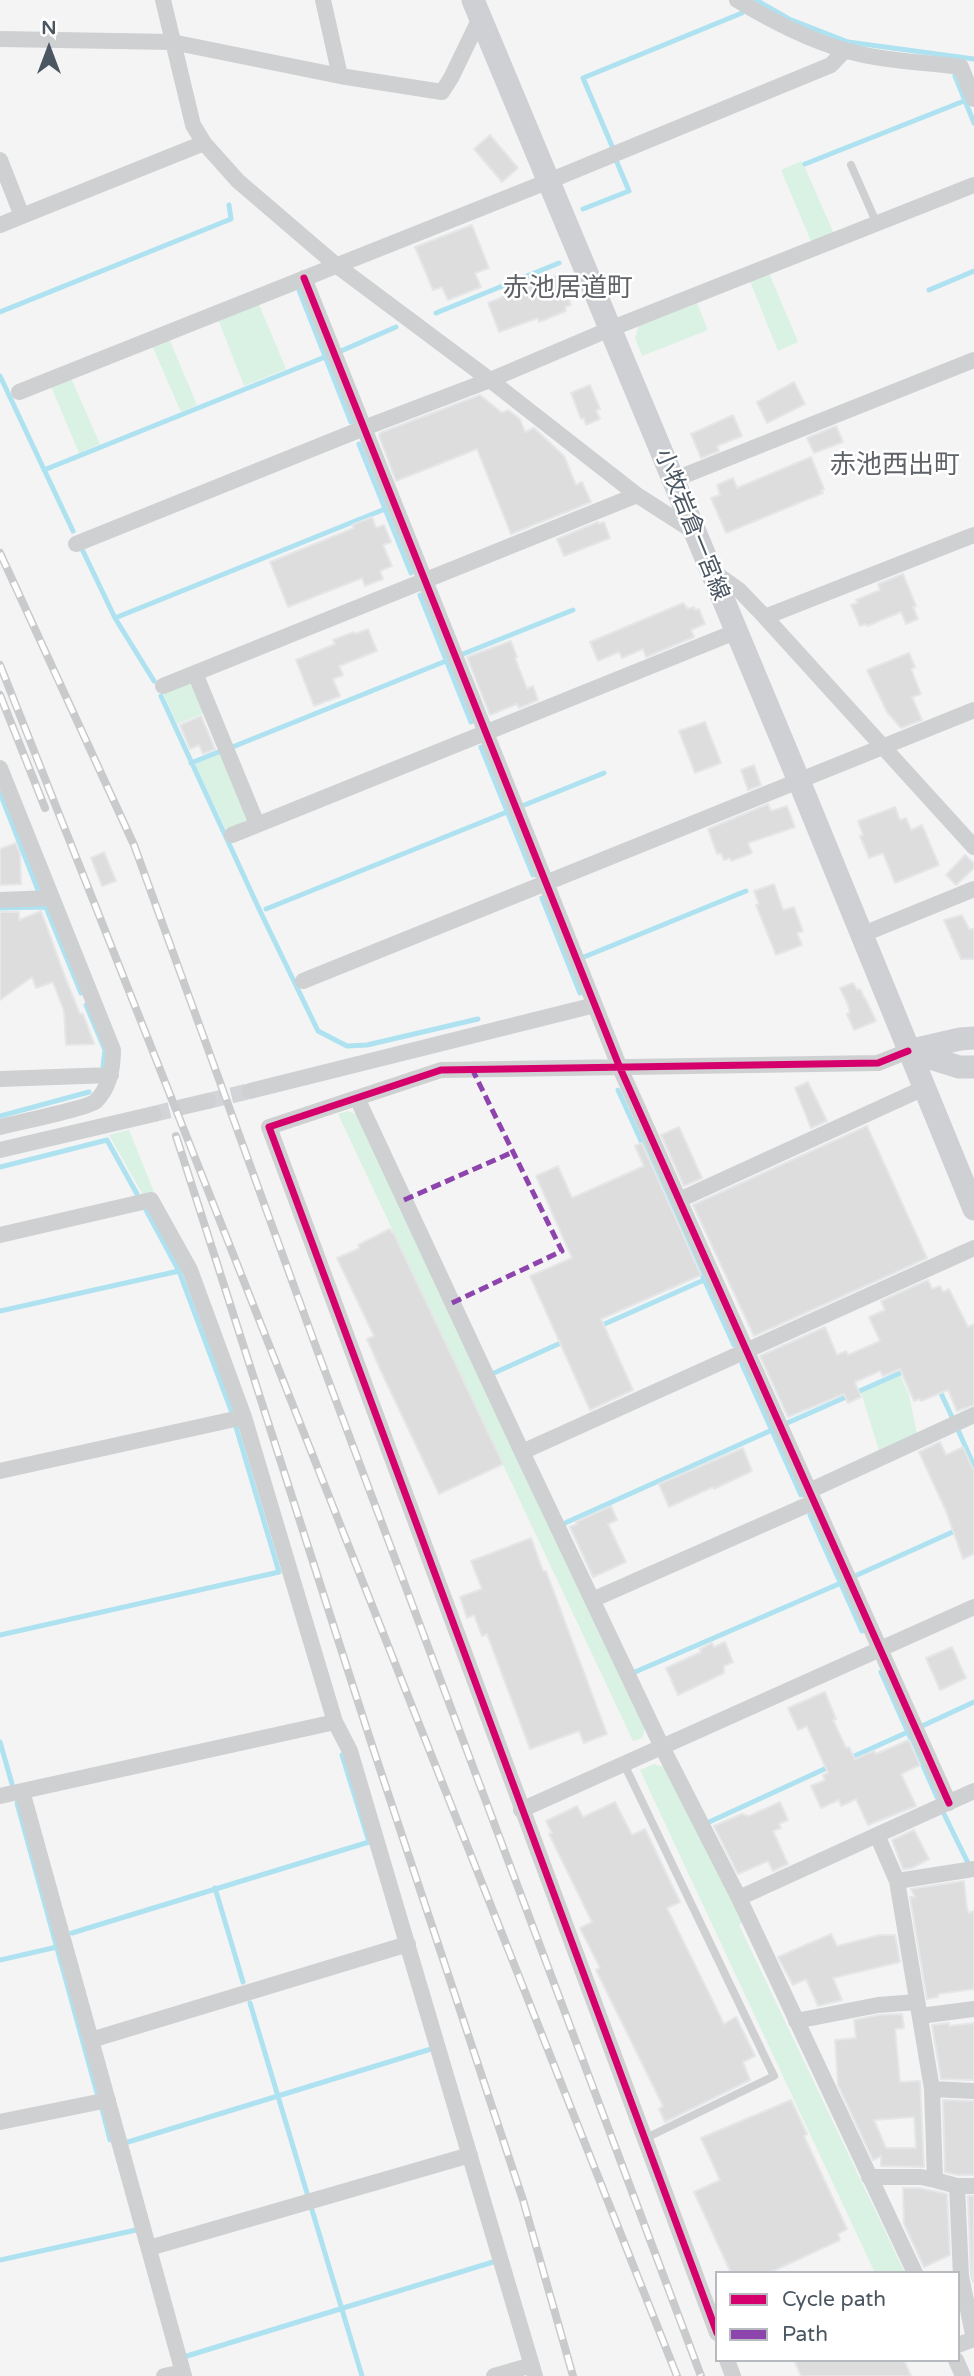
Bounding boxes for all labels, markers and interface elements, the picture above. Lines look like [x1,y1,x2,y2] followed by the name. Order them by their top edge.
[14,14,84,84] north arrow
[41,17,57,39] text: N
[503,273,633,305] district label: 赤池居道町
[648,445,734,605] street label: 小牧岩倉一宮線
[830,450,960,482] district label: 赤池西出町
[715,2271,960,2362] legend
[782,2287,886,2312] text: Cycle path
[782,2322,828,2347] text: Path

